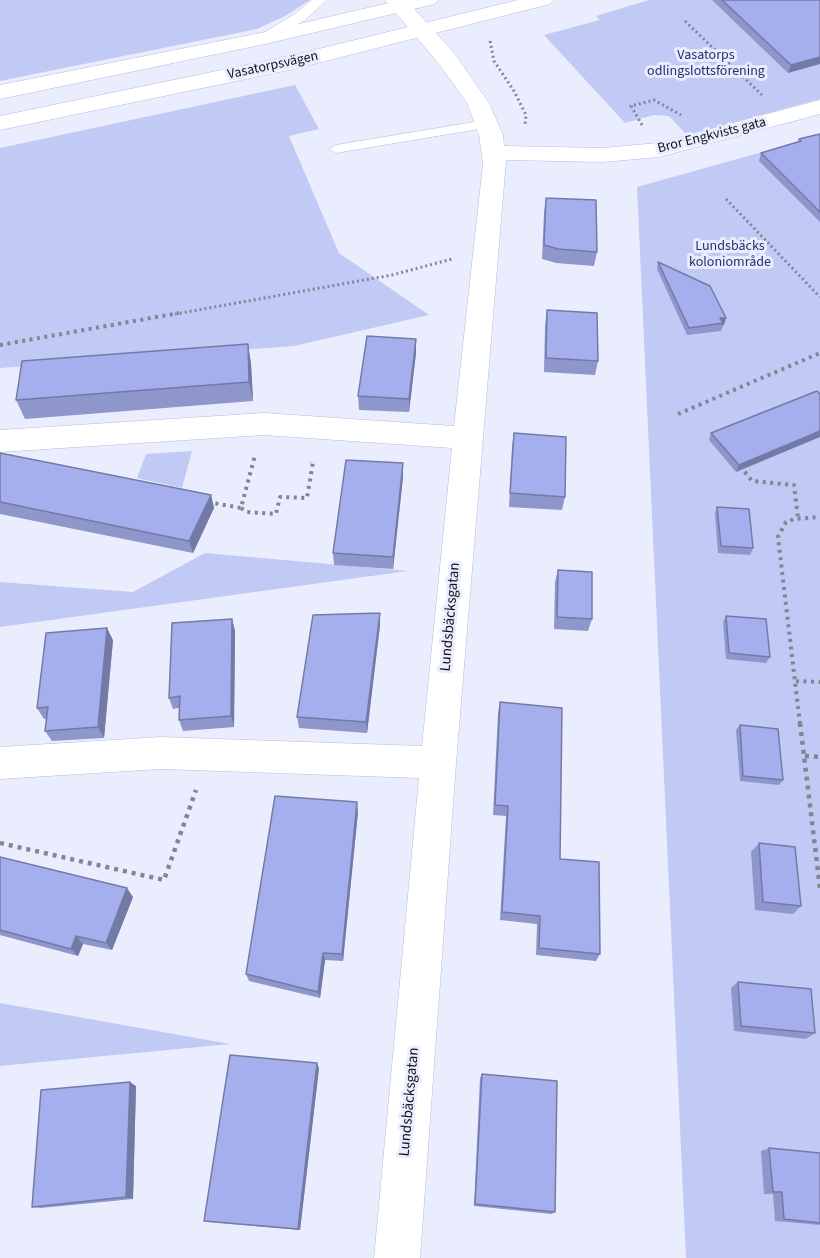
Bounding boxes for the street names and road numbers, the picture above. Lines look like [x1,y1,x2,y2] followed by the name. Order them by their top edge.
[226,48,320,84] street label: Vasatorpsvägen
[656,114,768,158] street label: Bror Engkvists gata
[437,562,465,672] street label: Lundsbäcksgatan
[396,1047,424,1157] street label: Lundsbäcksgatan

